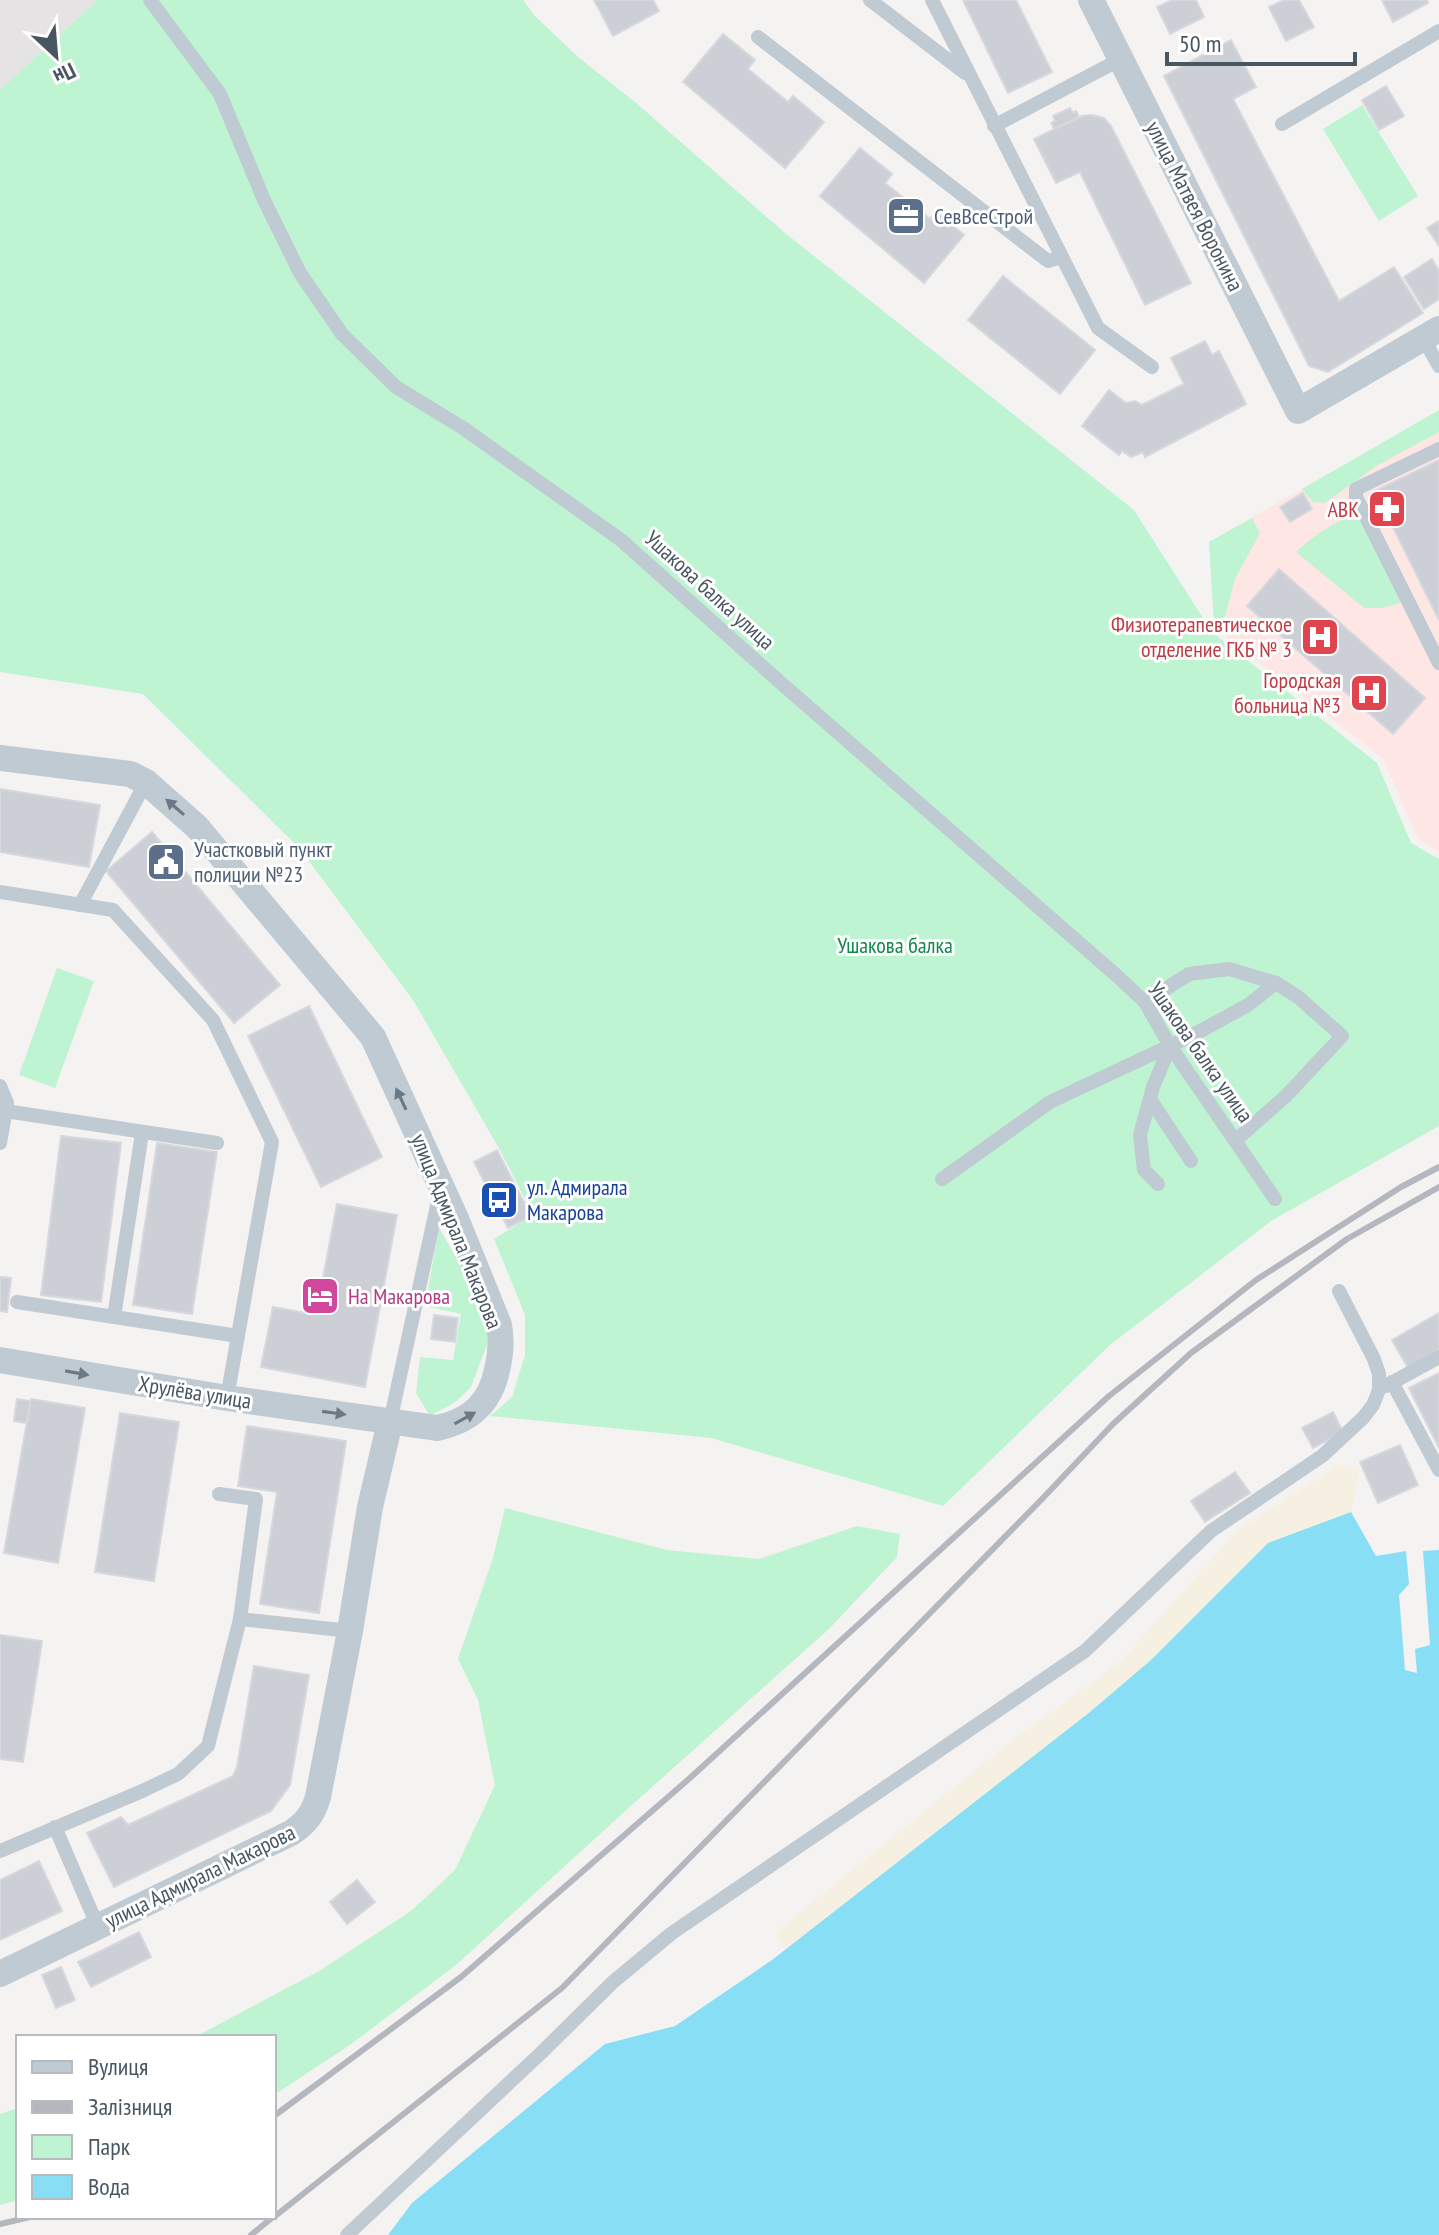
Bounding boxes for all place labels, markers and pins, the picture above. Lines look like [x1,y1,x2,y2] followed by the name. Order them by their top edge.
[885,195,927,237] office icon: СевВсеСтрой
[934,202,1033,230] place label: СевВсеСтрой
[1366,488,1408,530] pharmacy icon: АВК
[1327,495,1359,523] place label: АВК
[1111,610,1292,663] place label: Физиотерапевтическое отделение ГКБ № 3
[1299,616,1341,658] hospital icon: Физиотерапевтическое отделение ГКБ № 3
[1234,666,1341,719] place label: Городская больница №3
[1348,672,1390,714] hospital icon: Городская больница №3
[194,835,333,888] place label: Участковый пункт полиции №23
[145,841,187,883] public building icon: Участковый пункт полиции №23
[527,1173,628,1226] place label: ул. Адмирала Макарова
[478,1179,520,1221] bus stop icon: ул. Адмирала Макарова
[299,1275,341,1317] hotel icon: На Макарова
[348,1282,450,1310] place label: На Макарова

